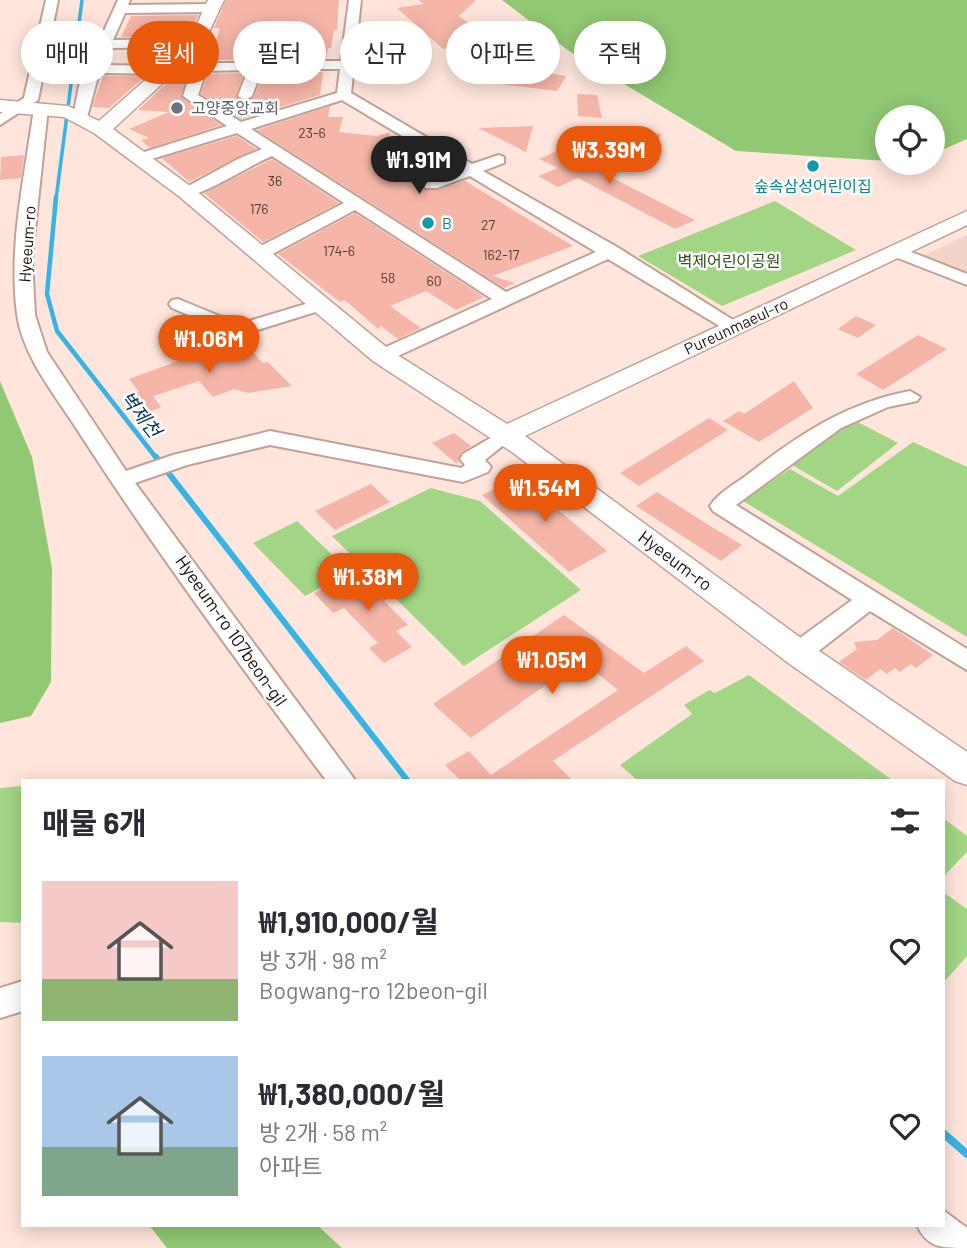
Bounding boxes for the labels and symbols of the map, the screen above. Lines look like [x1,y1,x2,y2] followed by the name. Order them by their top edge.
[191,98,279,117] place label: 고양중앙교회
[169,100,185,116] marker: 고양중앙교회
[298,124,326,141] house number: 23-6
[552,127,666,186] pin: ₩3.39M
[362,136,476,196] pin: ₩1.91M
[805,158,821,174] marker: 숲속삼성어린이집
[268,172,282,189] house number: 36
[754,176,872,195] place label: 숲속삼성어린이집
[250,200,268,217] house number: 176
[14,205,39,283] street label: Hyeeum-ro
[442,213,452,232] place label: B
[420,215,436,231] marker: B
[481,216,495,233] house number: 27
[323,242,355,259] house number: 174-6
[483,246,520,263] house number: 162-17
[677,251,781,270] park label: 벽제어린이공원
[381,269,395,286] house number: 58
[426,272,442,289] house number: 60
[681,293,791,358] street label: Pureunmaeul-ro
[152,316,266,375] pin: ₩1.06M
[116,386,168,443] water label: 벽제천
[488,464,602,524] pin: ₩1.54M
[634,525,717,595] street label: Hyeeum-ro
[171,551,292,710] street label: Hyeeum-ro 107beon-gil
[311,554,425,613] pin: ₩1.38M
[495,636,609,696] pin: ₩1.05M

